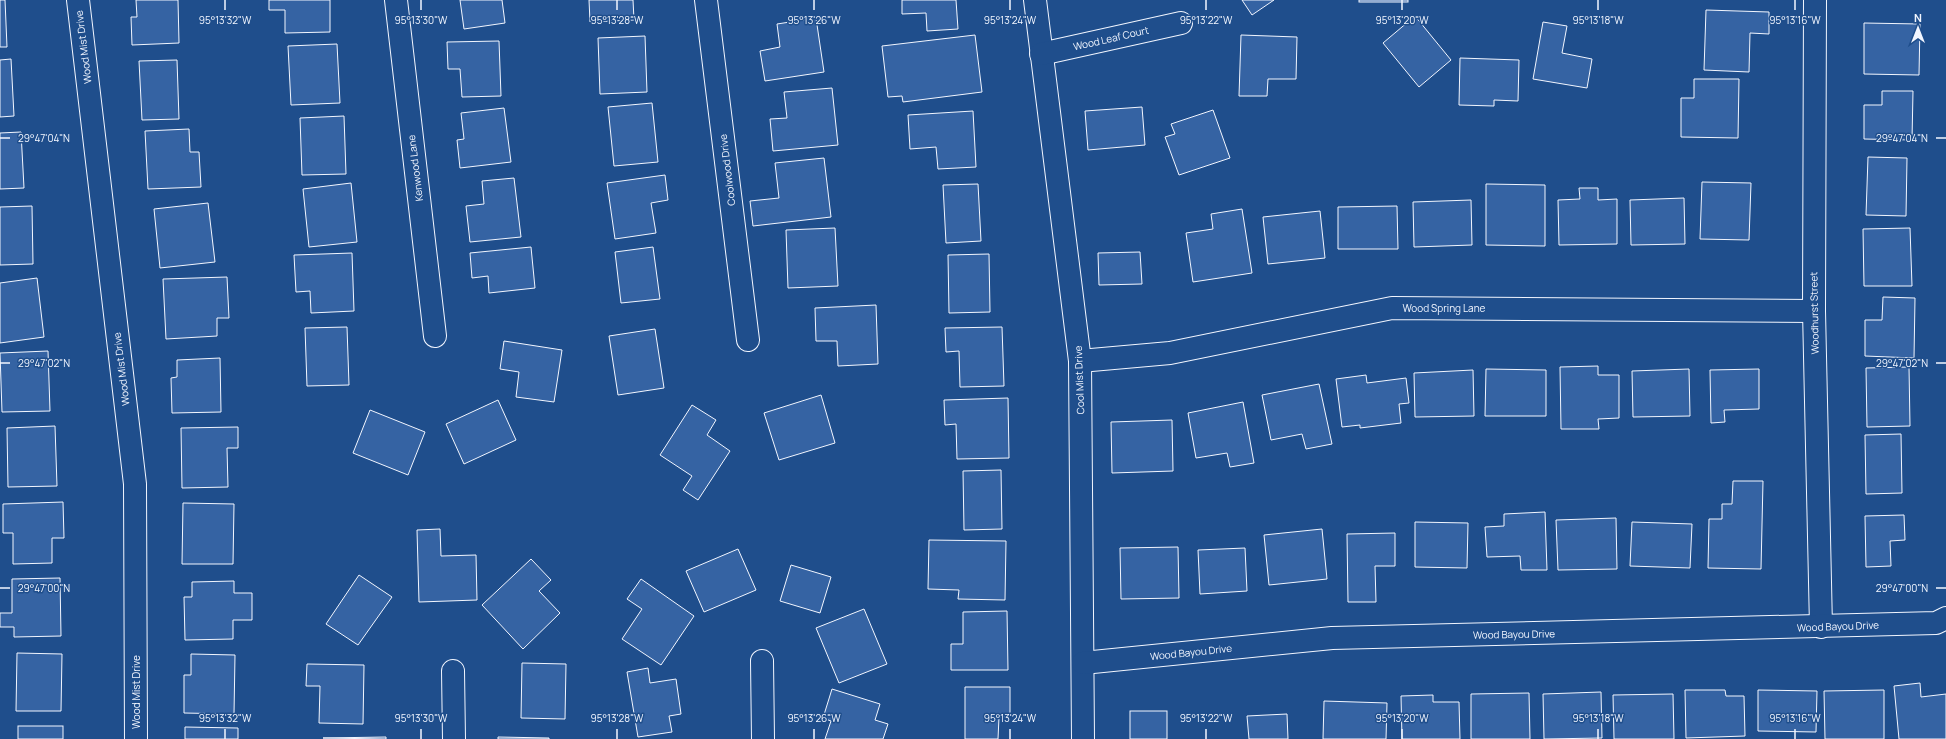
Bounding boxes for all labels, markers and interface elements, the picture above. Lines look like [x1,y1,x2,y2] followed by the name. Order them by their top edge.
[1898,8,1938,48] north arrow
[72,9,94,85] street label: Wood Mist Drive
[1914,10,1922,25] text: N
[199,13,252,27] text: 95°13'32"W
[395,13,448,27] text: 95°13'30"W
[591,13,644,27] text: 95°13'28"W
[787,13,841,27] text: 95°13'26"W
[984,13,1037,27] text: 95°13'24"W
[1180,13,1233,27] text: 95°13'22"W
[1375,13,1429,27] text: 95°13'20"W
[1572,13,1624,27] text: 95°13'18"W
[1769,13,1821,27] text: 95°13'16"W
[1072,23,1150,53] street label: Wood Leaf Court
[18,131,70,145] text: 29°47'04"N
[1876,131,1928,145] text: 29°47'04"N
[716,133,738,207] street label: Coolwood Drive
[404,134,426,202] street label: Kenwood Lane
[1806,272,1822,354] street label: Woodhurst Street
[1403,301,1486,315] street label: Wood Spring Lane
[110,331,132,407] street label: Wood Mist Drive
[1071,345,1087,415] street label: Cool Mist Drive
[18,356,70,370] text: 29°47'02"N
[1876,356,1928,370] text: 29°47'02"N
[18,581,70,595] text: 29°47'00"N
[1876,581,1928,595] text: 29°47'00"N
[1797,618,1879,634] street label: Wood Bayou Drive
[1473,626,1555,642] street label: Wood Bayou Drive
[1149,641,1233,663] street label: Wood Bayou Drive
[129,655,143,729] street label: Wood Mist Drive
[199,711,252,725] text: 95°13'32"W
[395,711,448,725] text: 95°13'30"W
[591,711,644,725] text: 95°13'28"W
[787,711,841,725] text: 95°13'26"W
[984,711,1037,725] text: 95°13'24"W
[1180,711,1233,725] text: 95°13'22"W
[1375,711,1429,725] text: 95°13'20"W
[1572,711,1624,725] text: 95°13'18"W
[1769,711,1821,725] text: 95°13'16"W

